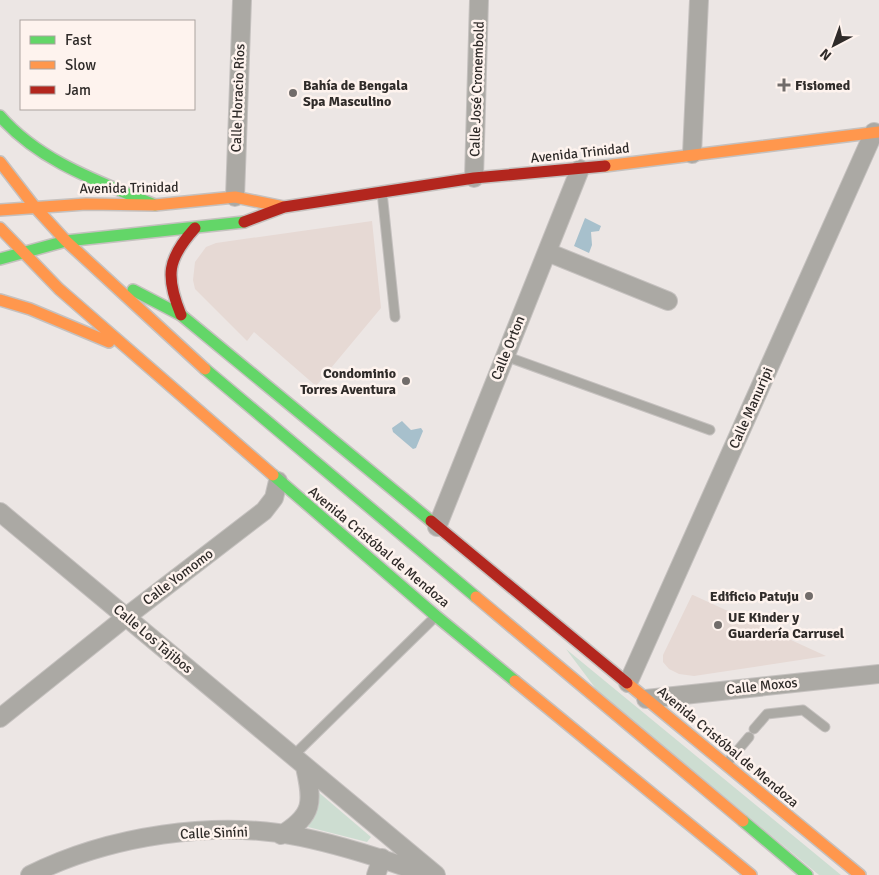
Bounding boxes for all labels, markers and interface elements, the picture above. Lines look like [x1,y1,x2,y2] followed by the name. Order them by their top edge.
[20,20,195,110] legend
[809,20,859,70] north arrow
[466,21,488,157] street label: Calle José Cronembold
[65,31,92,49] text: Fast
[228,43,248,153] street label: Calle Horacio Ríos
[817,45,835,64] text: N
[65,56,96,74] text: Slow
[303,77,408,110] place label: Bahía de Bengala Spa Masculino
[795,77,851,94] place label: Fisiomed
[777,78,791,92] marker: Fisiomed
[65,81,91,99] text: Jam
[287,87,299,99] marker: Bahía de Bengala Spa Masculino
[530,139,630,167] street label: Avenida Trinidad
[79,179,179,197] street label: Avenida Trinidad
[487,313,529,383] street label: Calle Orton
[300,365,396,398] place label: Condominio Torres Aventura
[725,365,777,451] street label: Calle Manuripi
[400,375,412,387] marker: Condominio Torres Aventura
[305,483,453,611] street label: Avenida Cristóbal de Mendoza
[139,545,217,609] street label: Calle Yomomo
[710,588,799,605] place label: Edificio Patuju
[803,590,815,602] marker: Edificio Patuju
[110,601,196,677] street label: Calle Los Tajibos
[728,609,845,642] place label: UE Kinder y Guardería Carrusel
[712,619,724,631] marker: UE Kinder y Guardería Carrusel
[726,674,798,698] street label: Calle Moxos
[654,683,802,811] street label: Avenida Cristóbal de Mendoza
[180,823,248,843] street label: Calle Siníni

